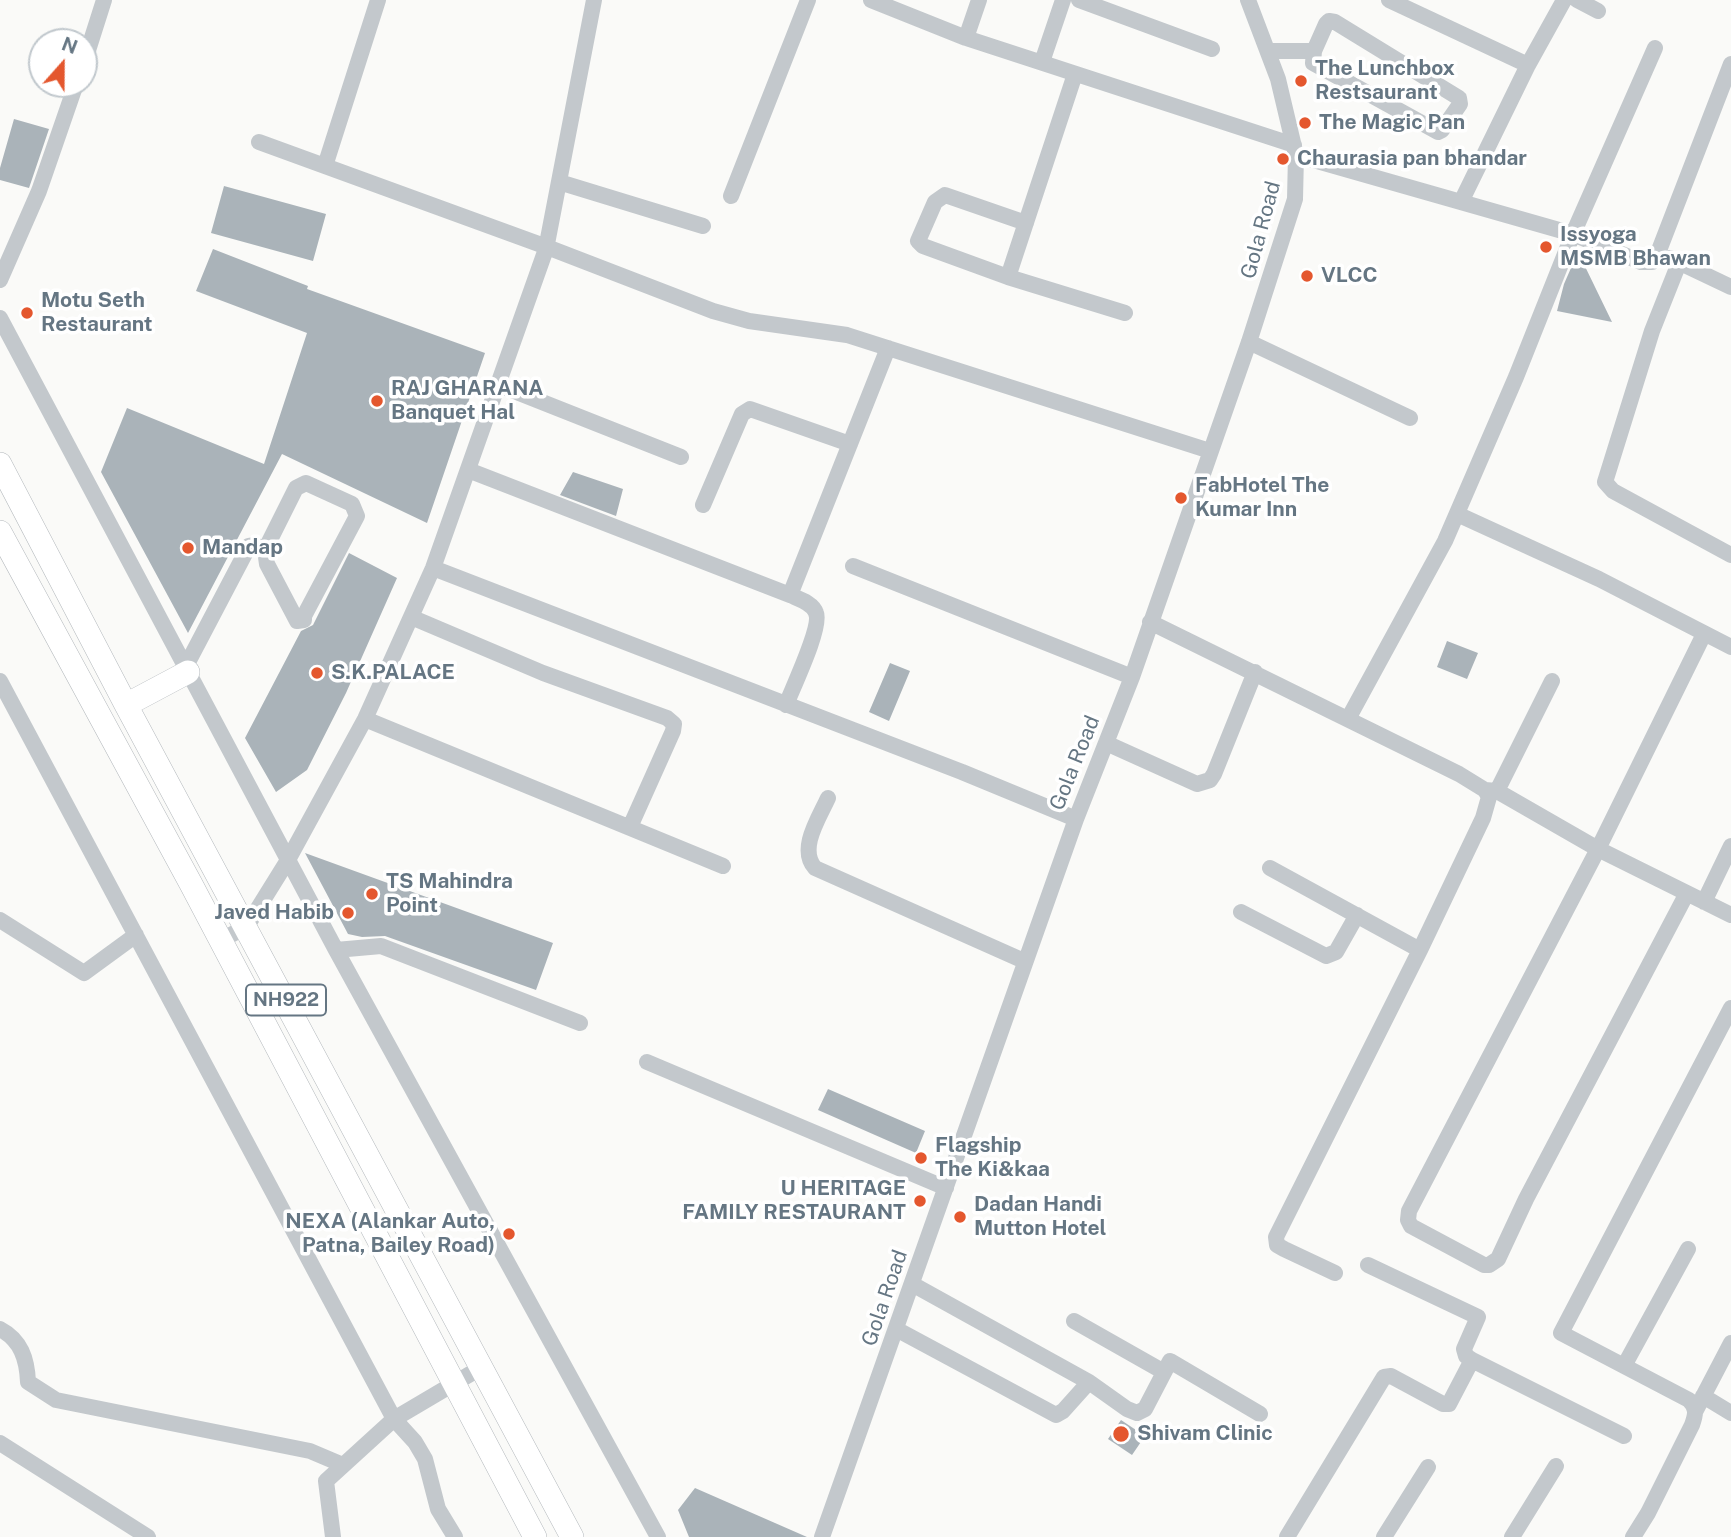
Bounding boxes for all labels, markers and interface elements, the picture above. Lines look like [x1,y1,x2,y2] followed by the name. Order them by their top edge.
[28,28,98,98] north arrow
[59,32,81,58] text: N
[1315,56,1455,106] place label: The Lunchbox Restsaurant
[1293,73,1309,89] marker: The Lunchbox Restsaurant
[1319,110,1465,136] place label: The Magic Pan
[1297,115,1313,131] marker: The Magic Pan
[1297,146,1527,172] place label: Chaurasia pan bhandar
[1275,151,1291,167] marker: Chaurasia pan bhandar
[1236,178,1286,282] street label: Gola Road
[1560,222,1711,272] place label: Issyoga MSMB Bhawan
[1538,239,1554,255] marker: Issyoga MSMB Bhawan
[1321,263,1378,289] place label: VLCC
[1299,268,1315,284] marker: VLCC
[41,288,153,338] place label: Motu Seth Restaurant
[19,305,35,321] marker: Motu Seth Restaurant
[391,376,544,426] place label: RAJ GHARANA Banquet Hal
[369,393,385,409] marker: RAJ GHARANA Banquet Hal
[1195,473,1329,523] place label: FabHotel The Kumar Inn
[1173,490,1189,506] marker: FabHotel The Kumar Inn
[202,535,283,561] place label: Mandap
[180,540,196,556] marker: Mandap
[331,660,455,686] place label: S.K.PALACE
[309,665,325,681] marker: S.K.PALACE
[1045,712,1105,814] street label: Gola Road
[386,869,513,919] place label: TS Mahindra Point
[364,886,380,902] marker: TS Mahindra Point
[215,900,334,926] place label: Javed Habib
[340,905,356,921] marker: Javed Habib
[246,984,326,1016] road number: NH922
[935,1133,1050,1183] place label: Flagship The Ki&kaa
[913,1150,929,1166] marker: Flagship The Ki&kaa
[682,1176,906,1226] place label: U HERITAGE FAMILY RESTAURANT
[974,1192,1106,1242] place label: Dadan Handi Mutton Hotel
[912,1193,928,1209] marker: U HERITAGE FAMILY RESTAURANT
[285,1209,495,1259] place label: NEXA (Alankar Auto, Patna, Bailey Road)
[952,1209,968,1225] marker: Dadan Handi Mutton Hotel
[501,1226,517,1242] marker: NEXA (Alankar Auto, Patna, Bailey Road)
[857,1247,913,1349] street label: Gola Road
[1137,1421,1273,1447] place label: Shivam Clinic
[1111,1424,1131,1444] marker: Shivam Clinic

